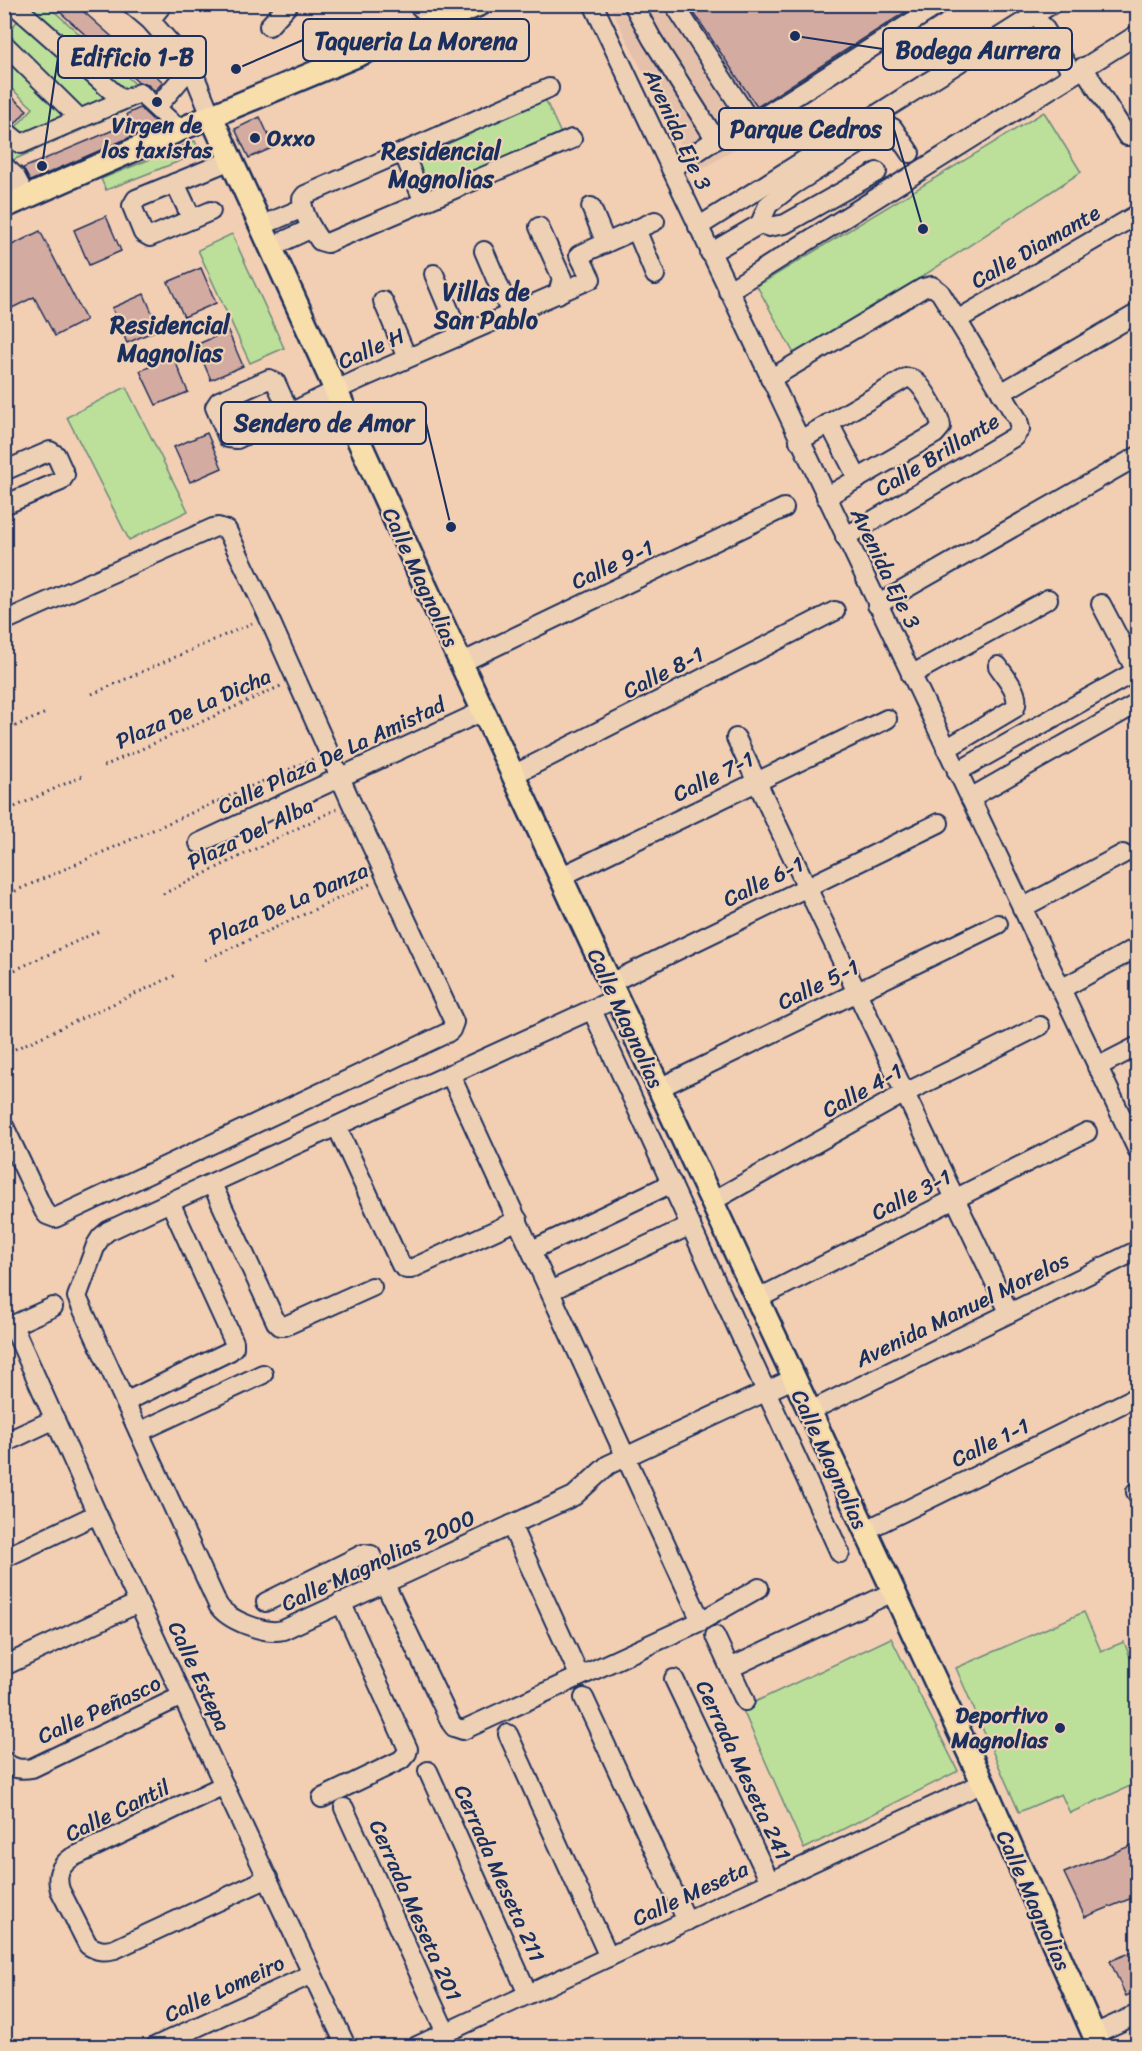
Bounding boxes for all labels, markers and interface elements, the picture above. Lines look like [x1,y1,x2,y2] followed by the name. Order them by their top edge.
[303,19,529,61] callout: Taqueria La Morena
[314,20,519,62] text: Taqueria La Morena
[883,28,1072,70] callout: Bodega Aurrera
[895,29,1062,71] text: Bodega Aurrera
[58,36,206,78] callout: Edificio 1-B
[70,36,194,78] text: Edificio 1-B
[632,61,723,197] street label: Avenida Eje 3
[150,95,164,109] marker: Virgen de los taxistas
[101,106,213,170] place label: Virgen de los taxistas
[719,108,894,150] callout: Parque Cedros
[730,108,883,150] text: Parque Cedros
[267,119,316,158] place label: Oxxo
[380,130,502,200] district label: Residencial Magnolias
[248,131,262,145] marker: Oxxo
[963,193,1108,299] street label: Calle Diamante
[433,271,538,341] district label: Villas de San Pablo
[109,304,231,374] district label: Residencial Magnolias
[331,316,411,380] street label: Calle H
[221,402,426,444] callout: Sendero de Amor
[233,402,417,444] text: Sendero de Amor
[867,402,1007,507] street label: Calle Brillante
[839,500,932,636] street label: Avenida Eje 3
[371,501,470,654] street label: Calle Magnolias
[564,528,660,601] street label: Calle 9-1
[615,635,711,710] street label: Calle 8-1
[109,657,277,760] street label: Plaza De La Dicha
[211,685,453,826] street label: Calle Plaza De La Amistad
[666,740,761,813] street label: Calle 7-1
[180,786,320,881] street label: Plaza Del Alba
[716,845,811,918] street label: Calle 6-1
[202,851,375,956] street label: Plaza De La Danza
[576,942,675,1095] street label: Calle Magnolias
[770,948,866,1021] street label: Calle 5-1
[814,1052,910,1129] street label: Calle 4-1
[864,1158,958,1231] street label: Calle 3-1
[848,1240,1077,1379] street label: Avenida Manuel Morelos
[780,1383,879,1536] street label: Calle Magnolias
[944,1407,1036,1478] street label: Calle 1-1
[274,1498,482,1623] street label: Calle Magnolias 2000
[157,1614,242,1738] street label: Calle Estepa
[31,1664,168,1755] street label: Calle Peñasco
[685,1673,803,1867] street label: Cerrada Meseta 241
[950,1696,1049,1760] place label: Deportivo Magnolias
[1053,1721,1067,1735] marker: Deportivo Magnolias
[58,1768,177,1853] street label: Calle Cantil
[443,1778,556,1968] street label: Cerrada Meseta 211
[358,1813,473,2007] street label: Cerrada Meseta 201
[985,1823,1082,1977] street label: Calle Magnolias
[625,1849,756,1937] street label: Calle Meseta
[157,1943,291,2034] street label: Calle Lomeiro

